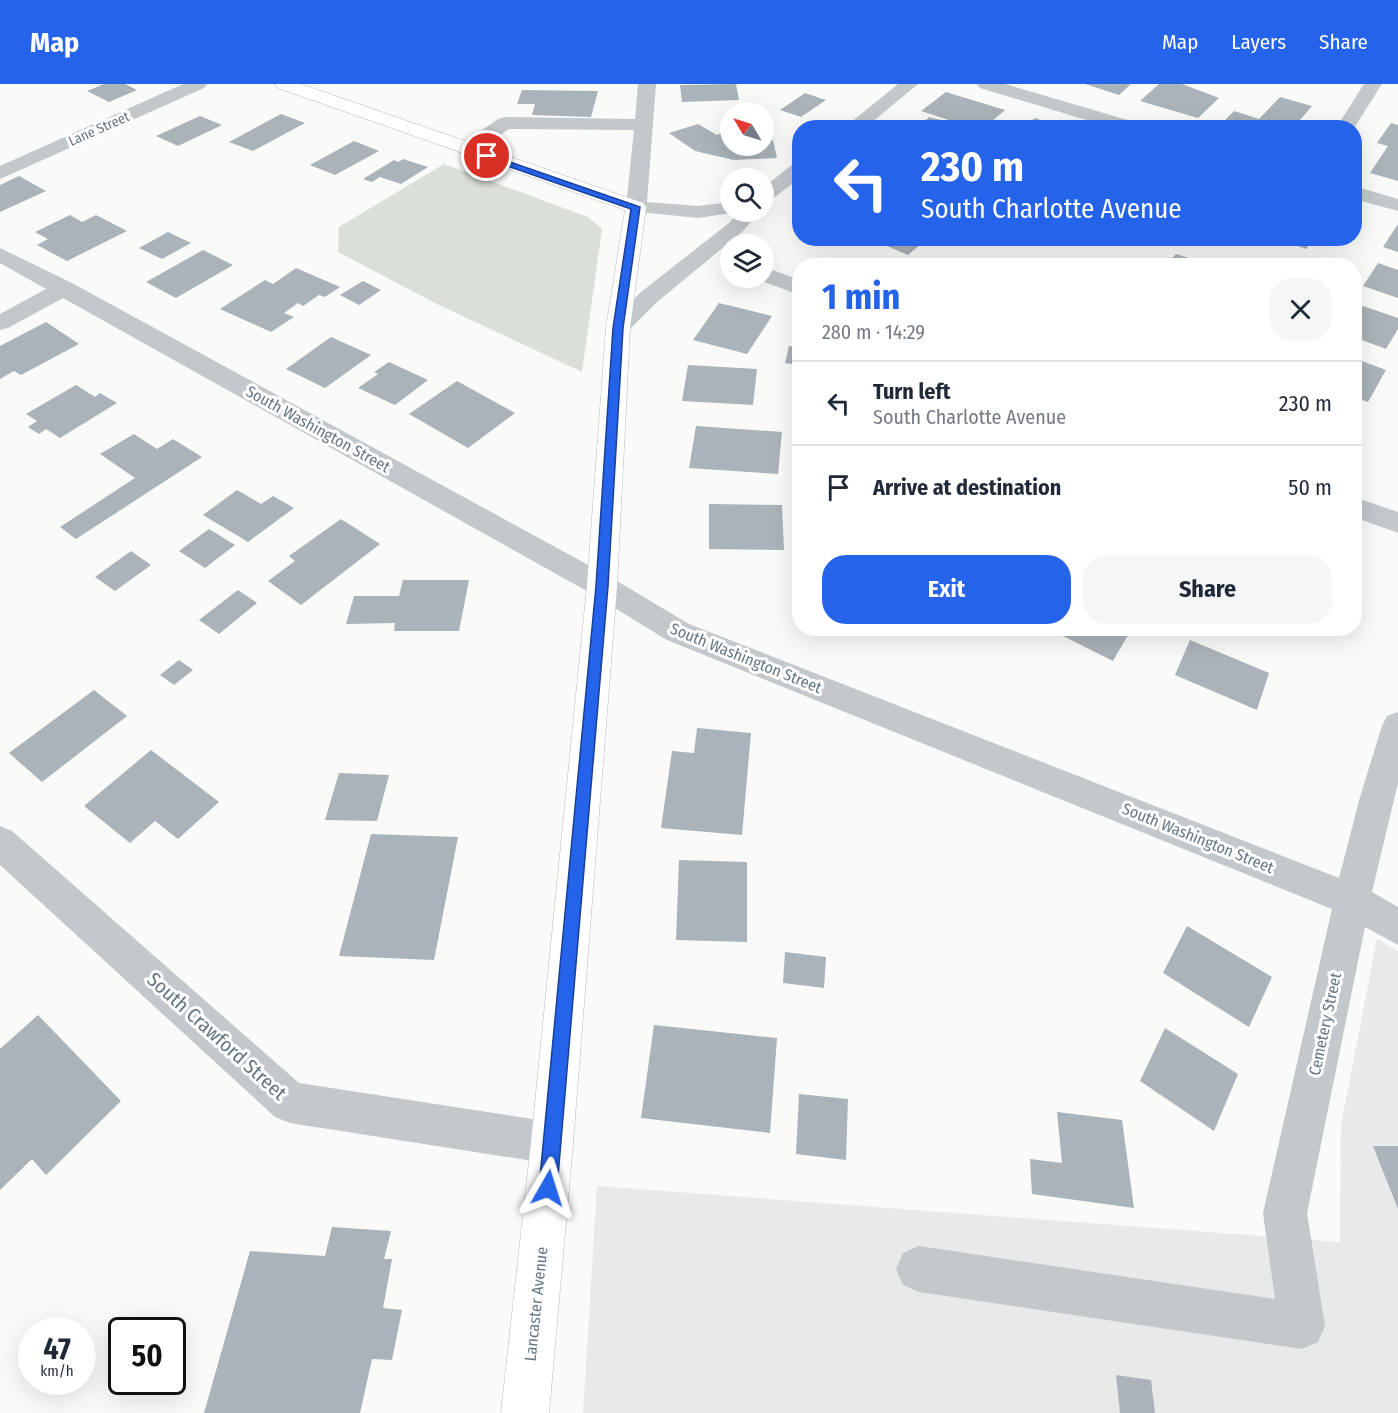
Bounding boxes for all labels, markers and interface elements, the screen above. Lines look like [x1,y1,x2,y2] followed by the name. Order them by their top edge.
[30,26,79,59] text: Map
[1162,29,1198,55] text: Map
[1231,29,1286,55] text: Layers
[1319,29,1368,55] text: Share
[720,102,774,156] north arrow
[720,102,774,288] map controls
[66,108,133,150] street label: Lane Street
[461,130,512,181] pin
[470,139,503,172] icon: arrive
[921,142,1024,192] text: 230 m
[822,144,900,222] icon: left
[720,168,774,222] button: search
[921,193,1182,225] text: South Charlotte Avenue
[720,234,774,288] button: layers
[822,275,900,319] text: 1 min
[1269,278,1332,341] button: close
[822,320,925,344] text: 280 m · 14:29
[873,378,951,405] text: Turn left
[243,382,394,477] street label: South Washington Street
[822,387,855,420] icon: left
[1279,390,1332,417] text: 230 m
[873,405,1066,429] text: South Charlotte Avenue
[822,471,855,504] icon: arrive
[873,474,1061,501] text: Arrive at destination
[1288,474,1332,501] text: 50 m
[822,555,1071,624] button: Exit
[1083,555,1332,624] button: Share
[668,619,825,697] street label: South Washington Street
[1120,799,1277,877] street label: South Washington Street
[142,967,292,1105] street label: South Crawford Street
[1305,970,1345,1077] street label: Cemetery Street
[516,1156,580,1220] position arrow
[521,1246,551,1362] street label: Lancaster Avenue
[108,1317,186,1395] speed limit sign: 50
[43,1331,71,1367] text: 47
[40,1362,74,1380] text: km/h

